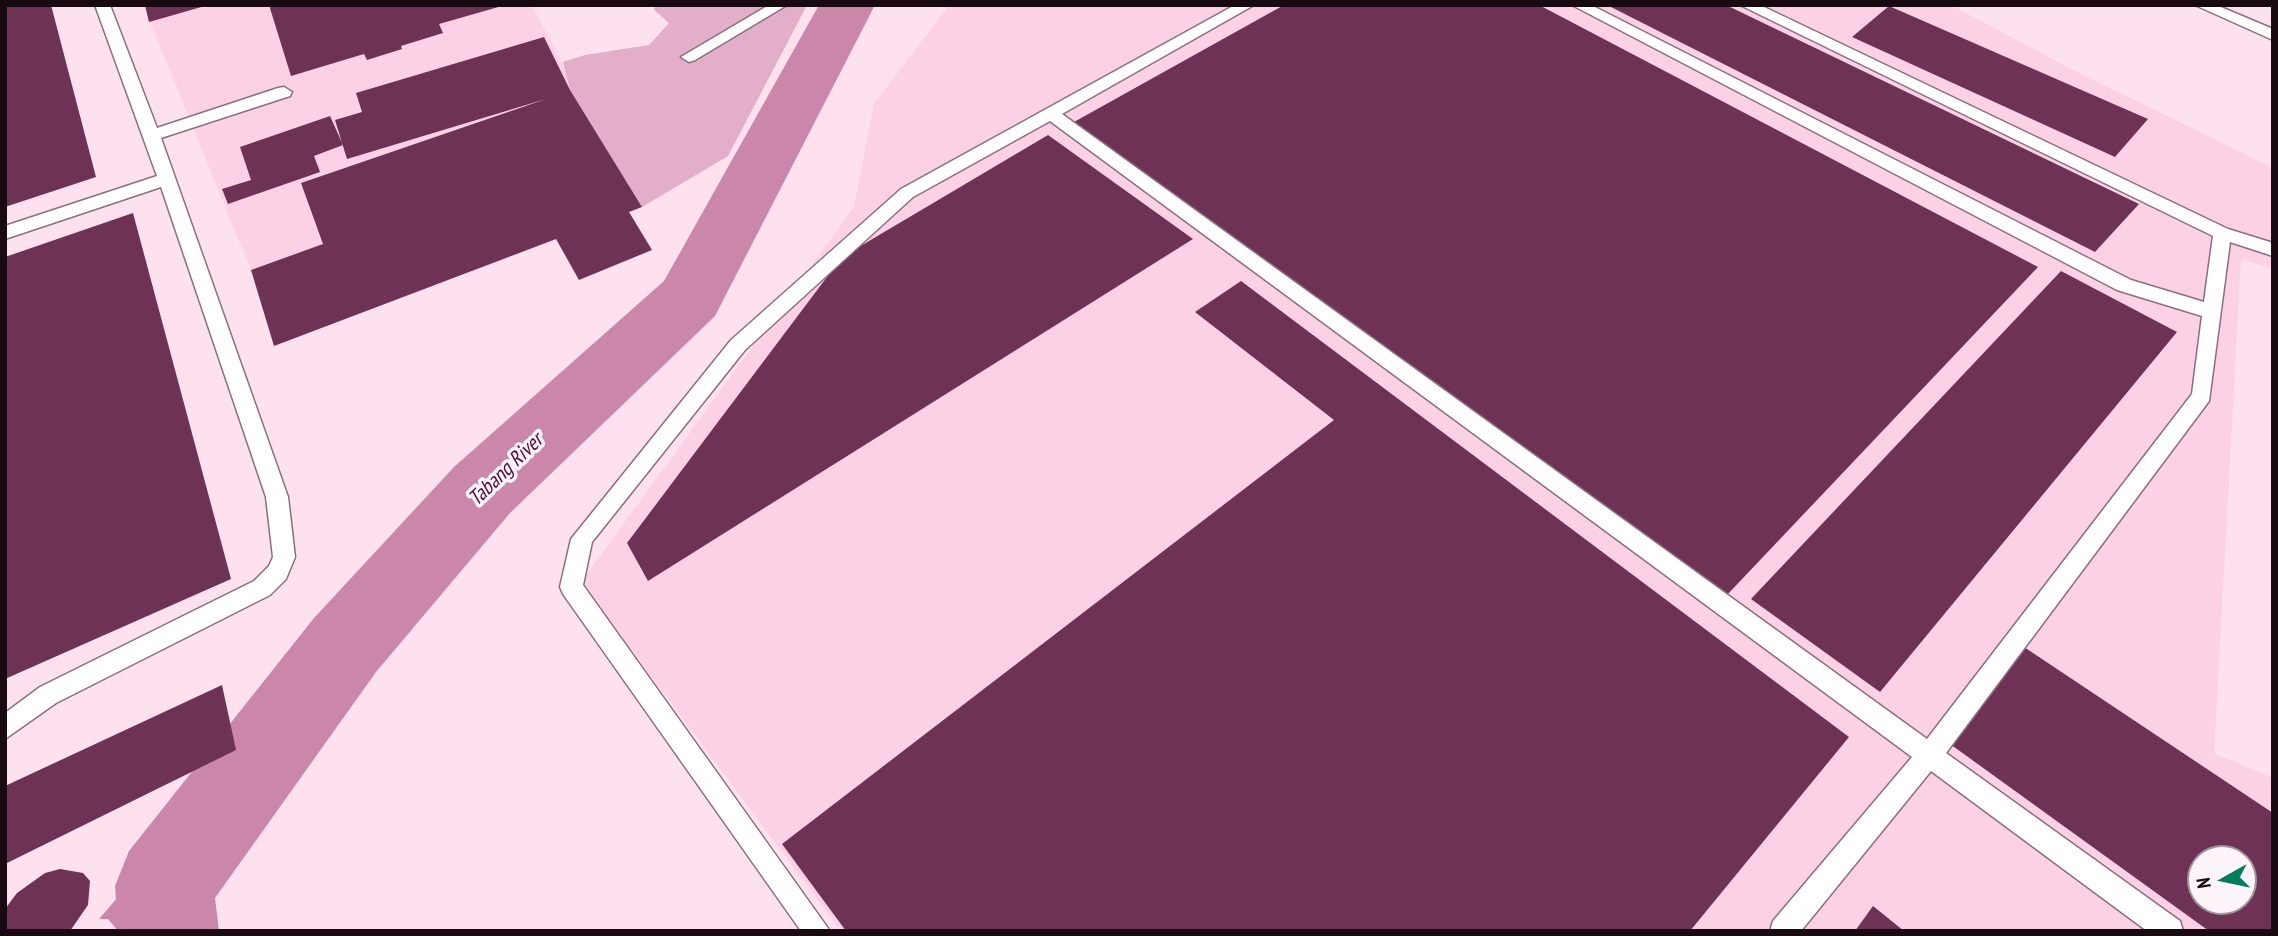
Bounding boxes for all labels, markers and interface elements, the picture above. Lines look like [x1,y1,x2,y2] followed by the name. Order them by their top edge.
[464,428,548,512] water label: Tabang River
[2187,845,2257,915] north arrow
[2191,876,2216,890] text: N

